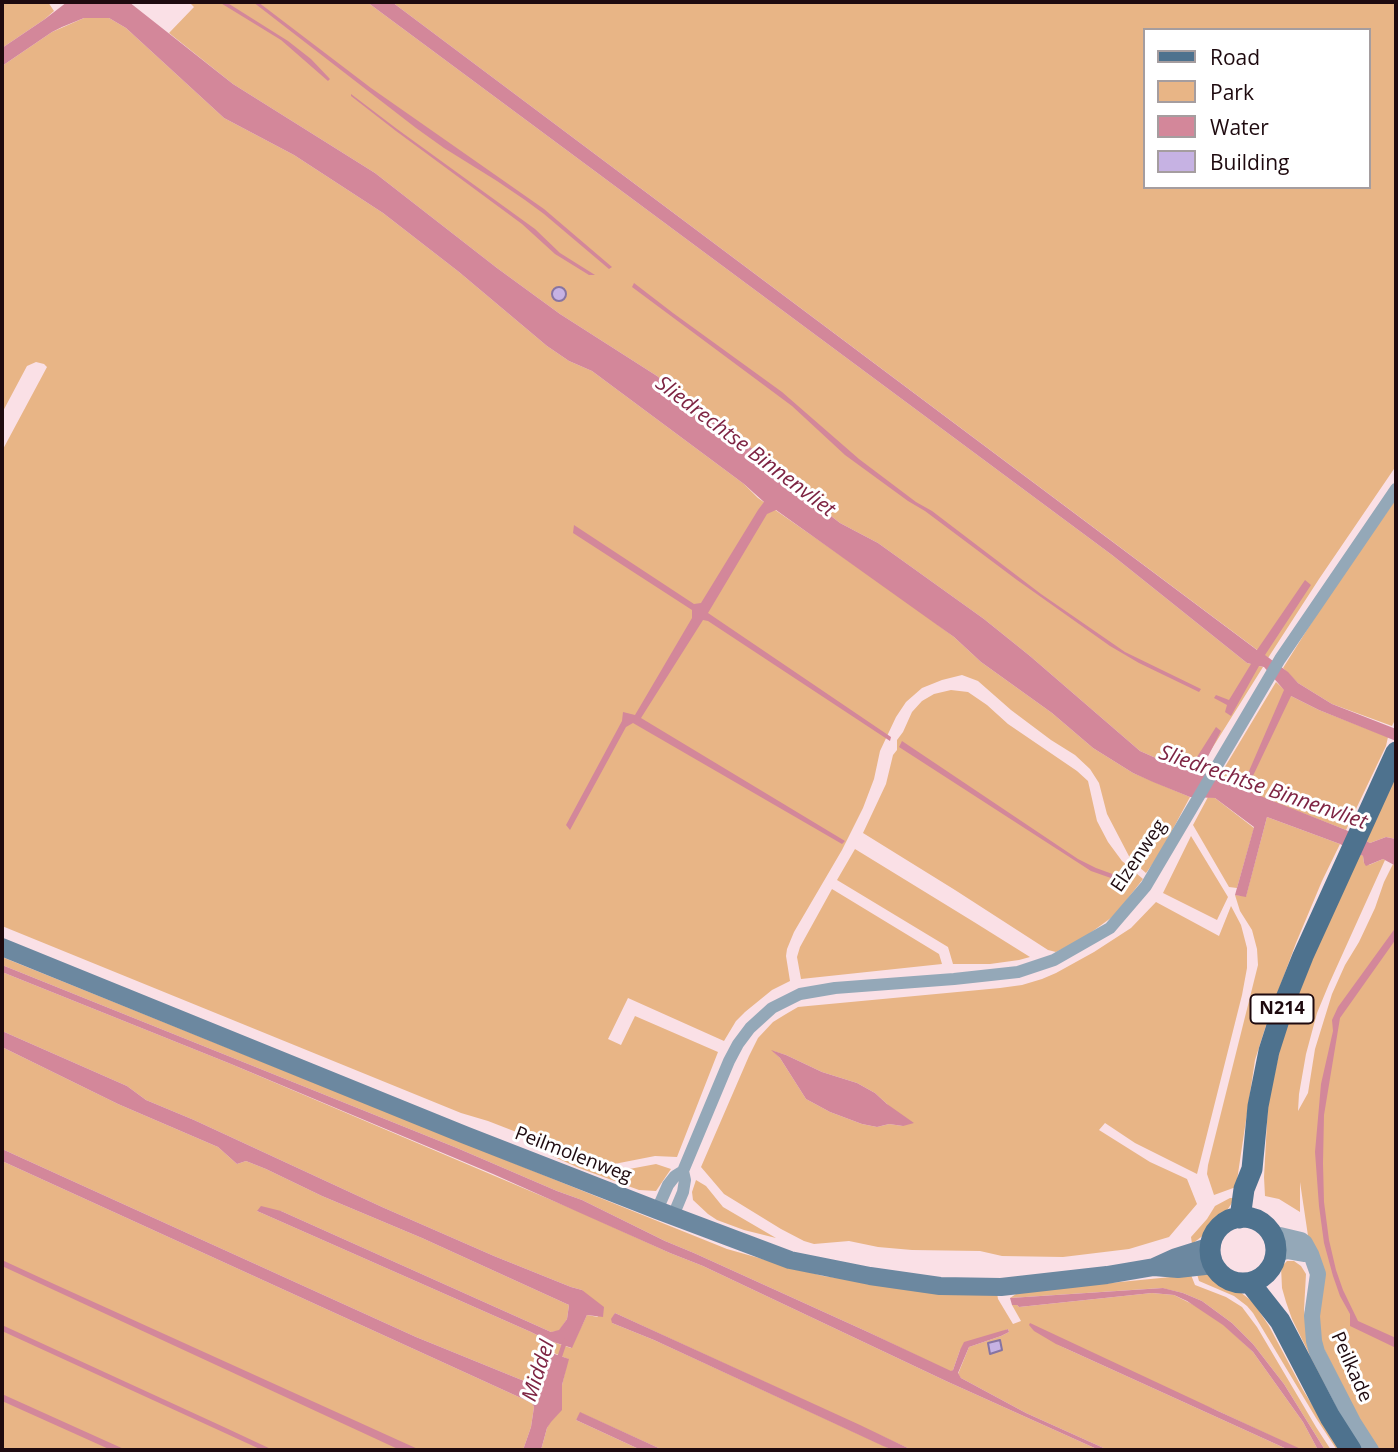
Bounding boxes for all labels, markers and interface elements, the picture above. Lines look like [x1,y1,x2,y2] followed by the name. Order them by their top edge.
[1142,28,1370,189] legend
[1210,43,1260,71] text: Road
[1210,78,1254,106] text: Park
[1210,113,1269,141] text: Water
[1210,148,1289,176] text: Building
[650,371,840,523] water label: Sliedrechtse Binnenvliet
[1156,741,1370,835] water label: Sliedrechtse Binnenvliet
[1107,816,1171,896] street label: Elzenweg
[1250,994,1314,1024] road number: N214
[511,1122,635,1188] street label: Peilmolenweg
[1325,1328,1377,1406] street label: Peilkade
[517,1337,561,1405] water label: Middel

